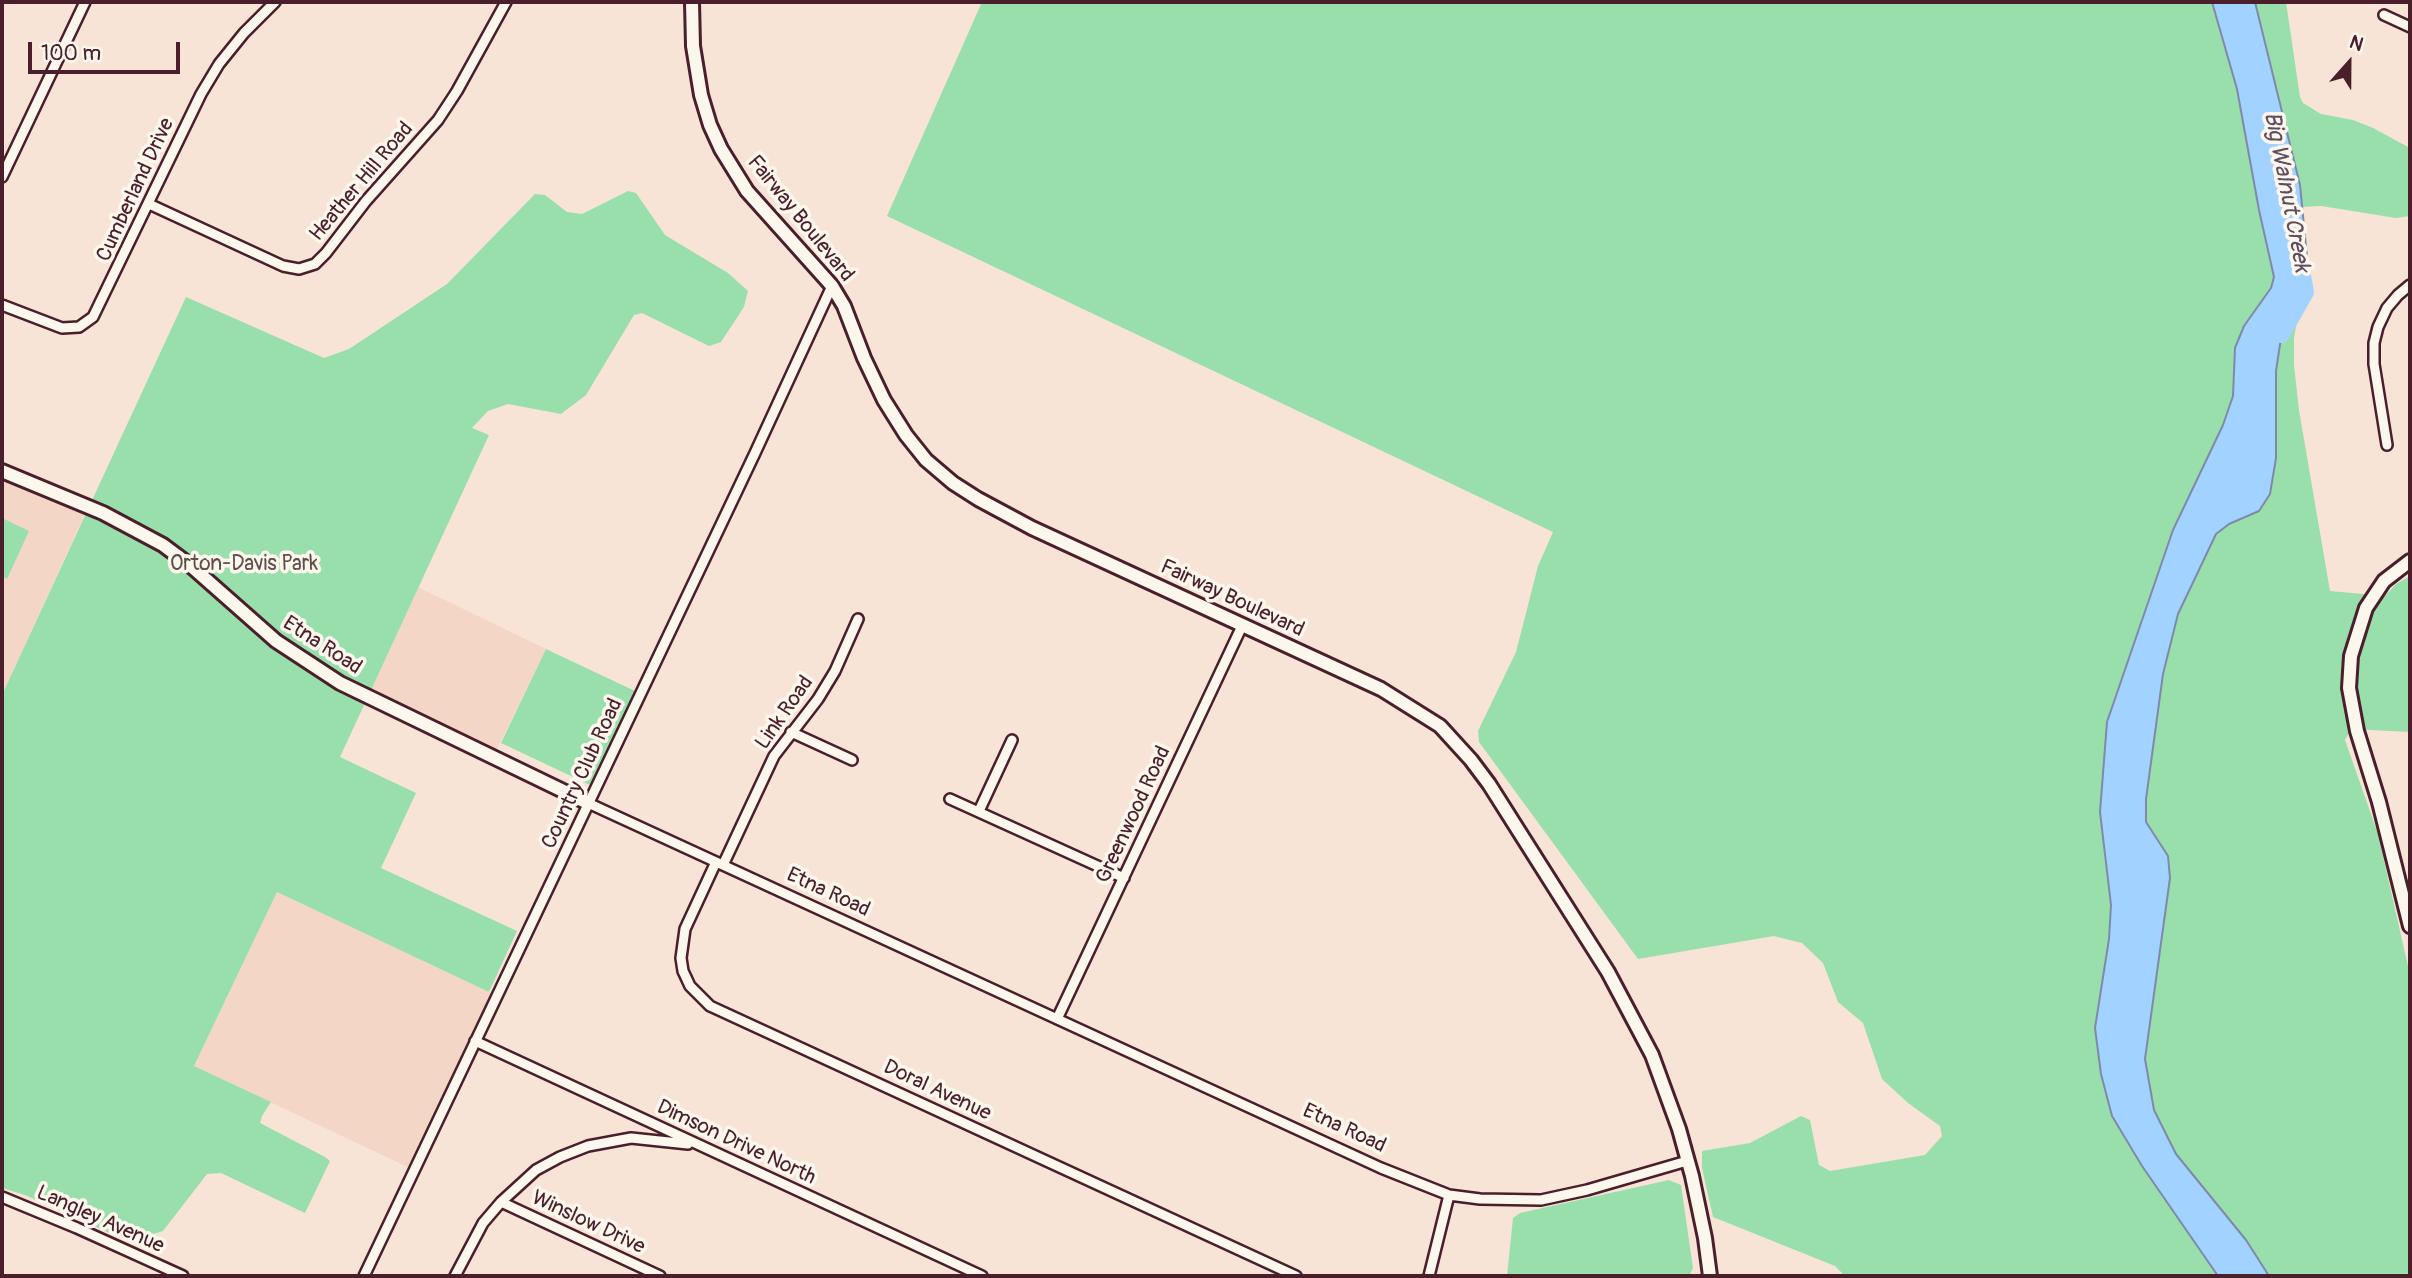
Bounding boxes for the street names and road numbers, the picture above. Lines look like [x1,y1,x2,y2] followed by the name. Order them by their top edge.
[92,114,180,266] street label: Cumberland Drive
[305,117,419,247] street label: Heather Hill Road
[741,151,859,287] street label: Fairway Boulevard
[1156,555,1308,643] street label: Fairway Boulevard
[278,611,366,681] street label: Etna Road
[751,671,819,755] street label: Link Road
[537,695,629,853] street label: Country Club Road
[1091,742,1177,888] street label: Greenwood Road
[782,863,874,923] street label: Etna Road
[879,1055,995,1127] street label: Doral Avenue
[653,1095,819,1191] street label: Dimson Drive North
[1298,1099,1390,1159] street label: Etna Road
[32,1181,168,1259] street label: Langley Avenue
[527,1186,649,1260] street label: Winslow Drive

